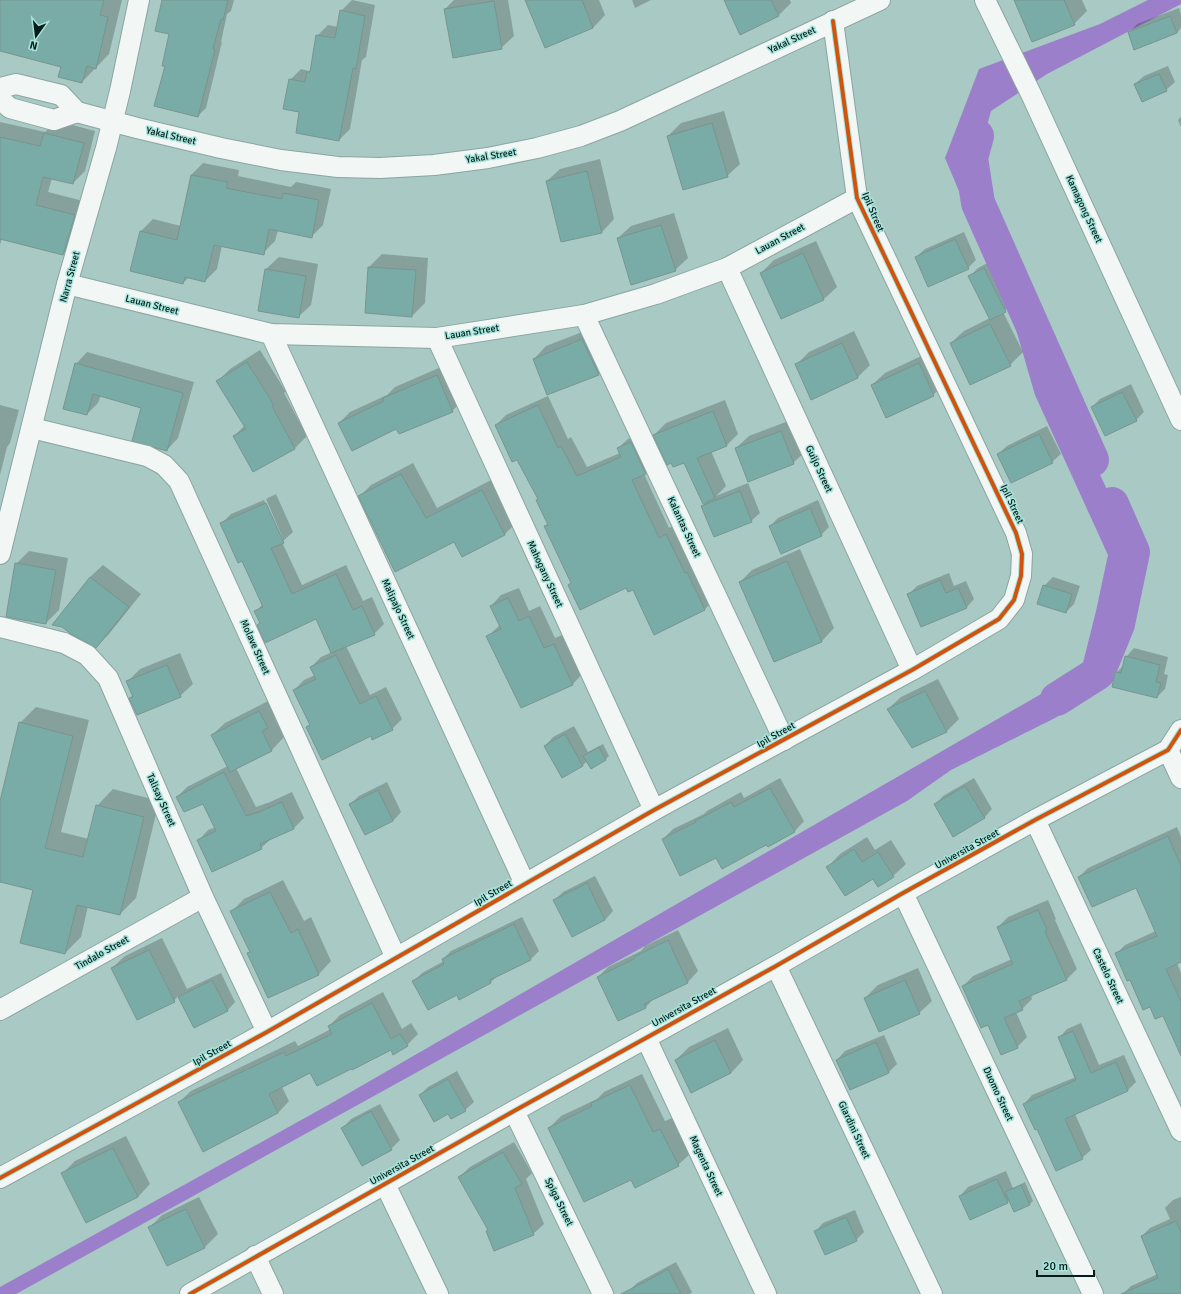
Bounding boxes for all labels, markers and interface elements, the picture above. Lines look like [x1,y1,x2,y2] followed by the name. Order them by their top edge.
[16,16,56,56] north arrow
[766,24,818,56] street label: Yakal Street
[28,38,39,52] text: N
[145,124,198,148] street label: Yakal Street
[465,146,518,166] street label: Yakal Street
[1063,173,1105,245] street label: Kamagong Street
[859,190,887,234] street label: Ipil Street
[753,221,807,257] street label: Lauan Street
[57,250,83,304] street label: Narra Street
[124,293,180,318] street label: Lauan Street
[444,322,500,342] street label: Lauan Street
[803,443,835,495] street label: Guijo Street
[998,482,1027,526] street label: Ipil Street
[665,495,704,560] street label: Kalantas Street
[524,539,566,610] street label: Mahogany Street
[379,577,417,642] street label: Malipajo Street
[238,618,273,677] street label: Molave Street
[755,719,798,750] street label: Ipil Street
[144,771,178,829] street label: Talisay Street
[933,826,1002,872] street label: Universita Street
[472,877,515,909] street label: Ipil Street
[73,933,131,973] street label: Tindalo Street
[1090,946,1126,1006] street label: Castelo Street
[650,984,719,1030] street label: Universita Street
[191,1037,234,1068] street label: Ipil Street
[980,1065,1016,1124] street label: Duomo Street
[835,1099,873,1161] street label: Giardini Street
[687,1134,726,1199] street label: Magenta Street
[368,1142,437,1188] street label: Universita Street
[542,1176,576,1229] street label: Spiga Street
[1037,1252,1094,1278] scale bar
[1043,1259,1068,1274] text: 20 m

